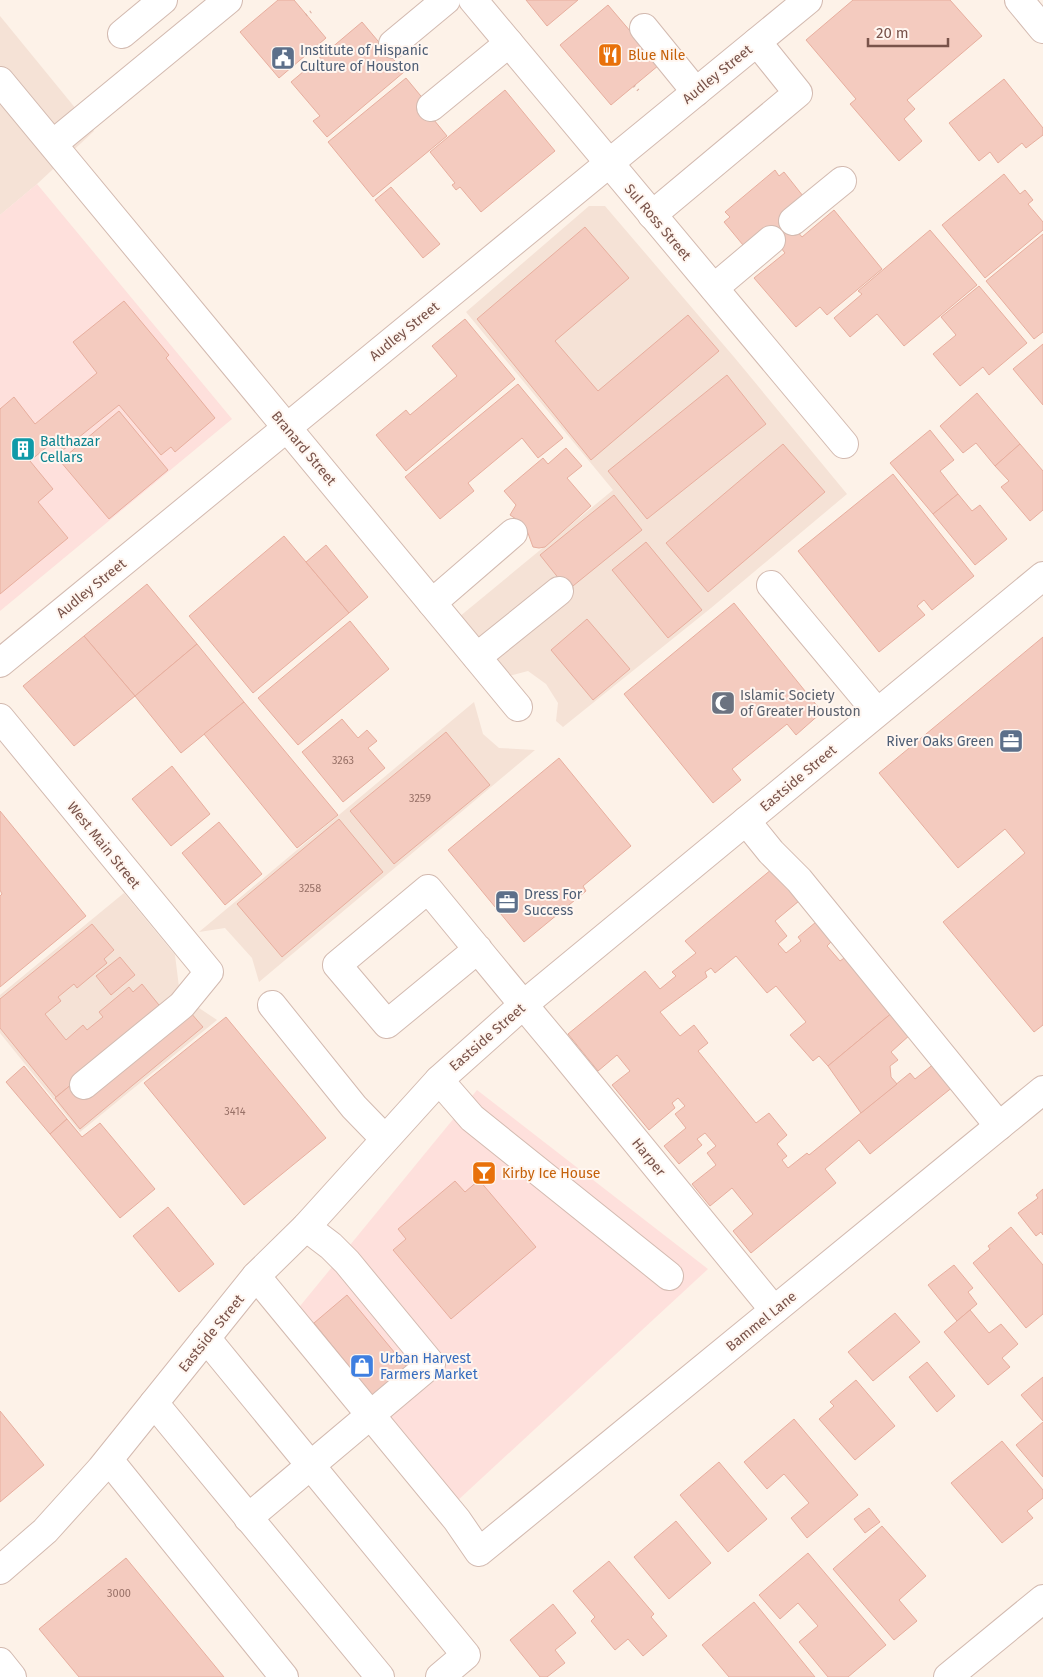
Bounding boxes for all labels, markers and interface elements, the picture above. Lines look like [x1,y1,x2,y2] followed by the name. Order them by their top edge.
[868,15,948,47] scale bar
[876,24,909,42] text: 20 m
[679,41,756,108] street label: Audley Street
[300,42,429,75] place label: Institute of Hispanic Culture of Houston
[597,42,623,68] restaurant icon: Blue Nile
[270,45,296,71] public building icon: Institute of Hispanic Culture of Houston
[628,47,685,64] place label: Blue Nile
[621,181,695,265] street label: Sul Ross Street
[366,298,443,365] street label: Audley Street
[268,408,340,490] street label: Branard Street
[40,433,100,466] place label: Balthazar Cellars
[10,436,36,462] building icon: Balthazar Cellars
[53,555,130,622] street label: Audley Street
[740,687,861,720] place label: Islamic Society of Greater Houston
[710,690,736,716] mosque icon: Islamic Society of Greater Houston
[998,728,1024,754] office icon: River Oaks Green
[886,733,994,750] place label: River Oaks Green
[757,741,841,815] street label: Eastside Street
[332,754,354,767] house number: 3263
[409,792,431,805] house number: 3259
[63,798,144,893] street label: West Main Street
[299,882,321,895] house number: 3258
[524,886,583,919] place label: Dress For Success
[494,889,520,915] office icon: Dress For Success
[446,999,529,1075] street label: Eastside Street
[224,1105,246,1118] house number: 3414
[628,1135,669,1180] street label: Harper
[471,1160,497,1186] bar icon: Kirby Ice House
[502,1165,600,1182] place label: Kirby Ice House
[723,1288,800,1355] street label: Bammel Lane
[175,1290,248,1375] street label: Eastside Street
[380,1350,479,1383] place label: Urban Harvest Farmers Market
[349,1353,375,1379] shop icon: Urban Harvest Farmers Market
[107,1587,131,1600] house number: 3000

